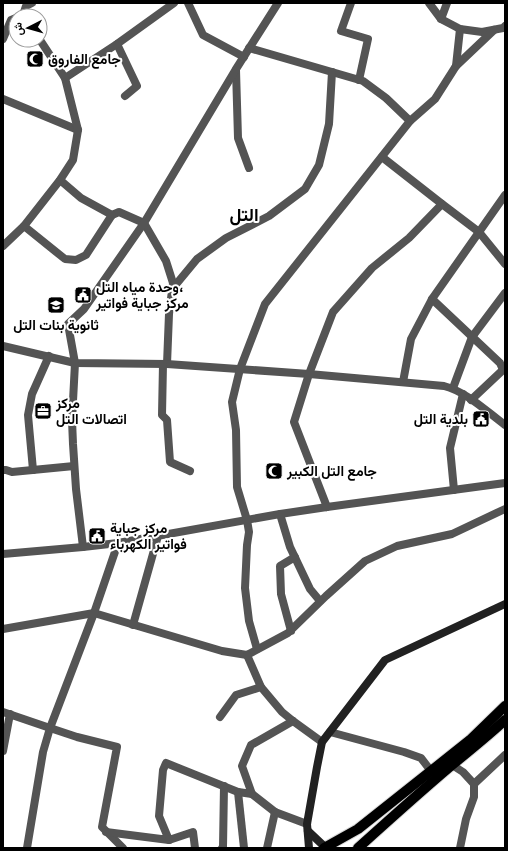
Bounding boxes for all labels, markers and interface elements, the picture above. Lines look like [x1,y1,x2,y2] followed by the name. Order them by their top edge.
[8,8,48,48] north arrow
[11,22,26,36] text: ش
[25,49,45,69] mosque icon: جامع الفاروق
[48,51,121,69] place label: جامع الفاروق
[229,204,259,226] district label: التل
[95,279,189,312] place label: وحدة مياه التل، مركز جباية فواتير
[73,285,93,305] public building icon: وحدة مياه التل، مركز جباية فواتير
[46,295,66,315] school or university icon: ثانوية بنات التل
[13,317,99,334] place label: ثانوية بنات التل
[55,395,127,428] place label: مركز اتصالات التل
[33,401,53,421] office icon: مركز اتصالات التل
[471,409,491,429] public building icon: بلدية التل
[414,411,468,428] place label: بلدية التل
[264,461,284,481] mosque icon: جامع التل الكبير
[286,463,377,481] place label: جامع التل الكبير
[110,520,187,553] place label: مركز جباية فواتير الكهرباء
[87,526,107,546] public building icon: مركز جباية فواتير الكهرباء

